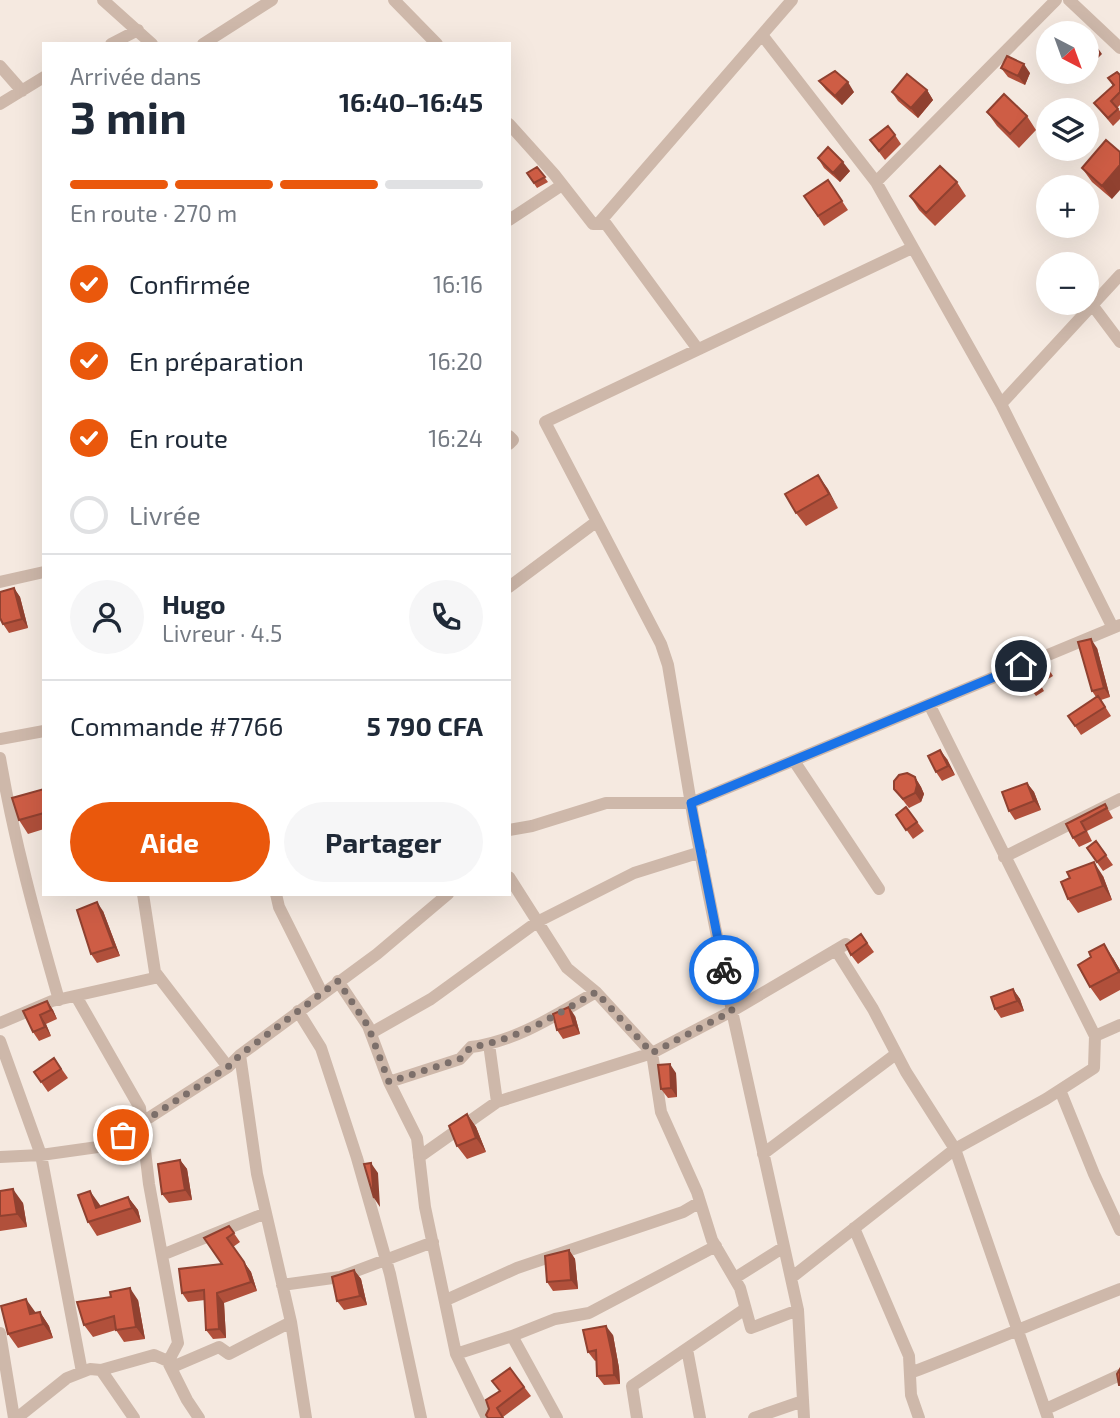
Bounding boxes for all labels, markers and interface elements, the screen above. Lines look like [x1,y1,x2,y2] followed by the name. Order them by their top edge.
[1036,21,1099,84] north arrow
[1036,21,1099,315] map controls
[70,62,201,90] text: Arrivée dans
[339,86,483,117] text: 16:40–16:45
[70,88,187,143] text: 3 min
[1036,98,1099,161] button: layers
[1036,175,1099,238] button: +
[70,199,237,227] text: En route · 270 m
[1036,252,1099,315] button: −
[70,265,108,303] icon: check
[129,268,251,299] text: Confirmée
[433,270,483,298] text: 16:16
[70,342,108,380] icon: check
[129,345,304,376] text: En préparation
[428,347,483,375] text: 16:20
[70,419,108,457] icon: check
[129,422,228,453] text: En route
[428,424,483,452] text: 16:24
[129,499,201,530] text: Livrée
[70,580,144,654] button: person
[409,580,483,654] button: phone
[162,588,226,619] text: Hugo
[162,619,282,647] text: Livreur · 4.5
[991,636,1051,696] pin
[1002,647,1040,685] icon: home
[70,710,283,741] text: Commande #7766
[366,710,483,741] text: 5 790 CFA
[70,802,270,882] button: Aide
[284,802,483,882] button: Partager
[689,935,759,1005] courier
[705,951,743,989] icon: bike
[93,1105,153,1165] pin
[104,1116,142,1154] icon: bag

